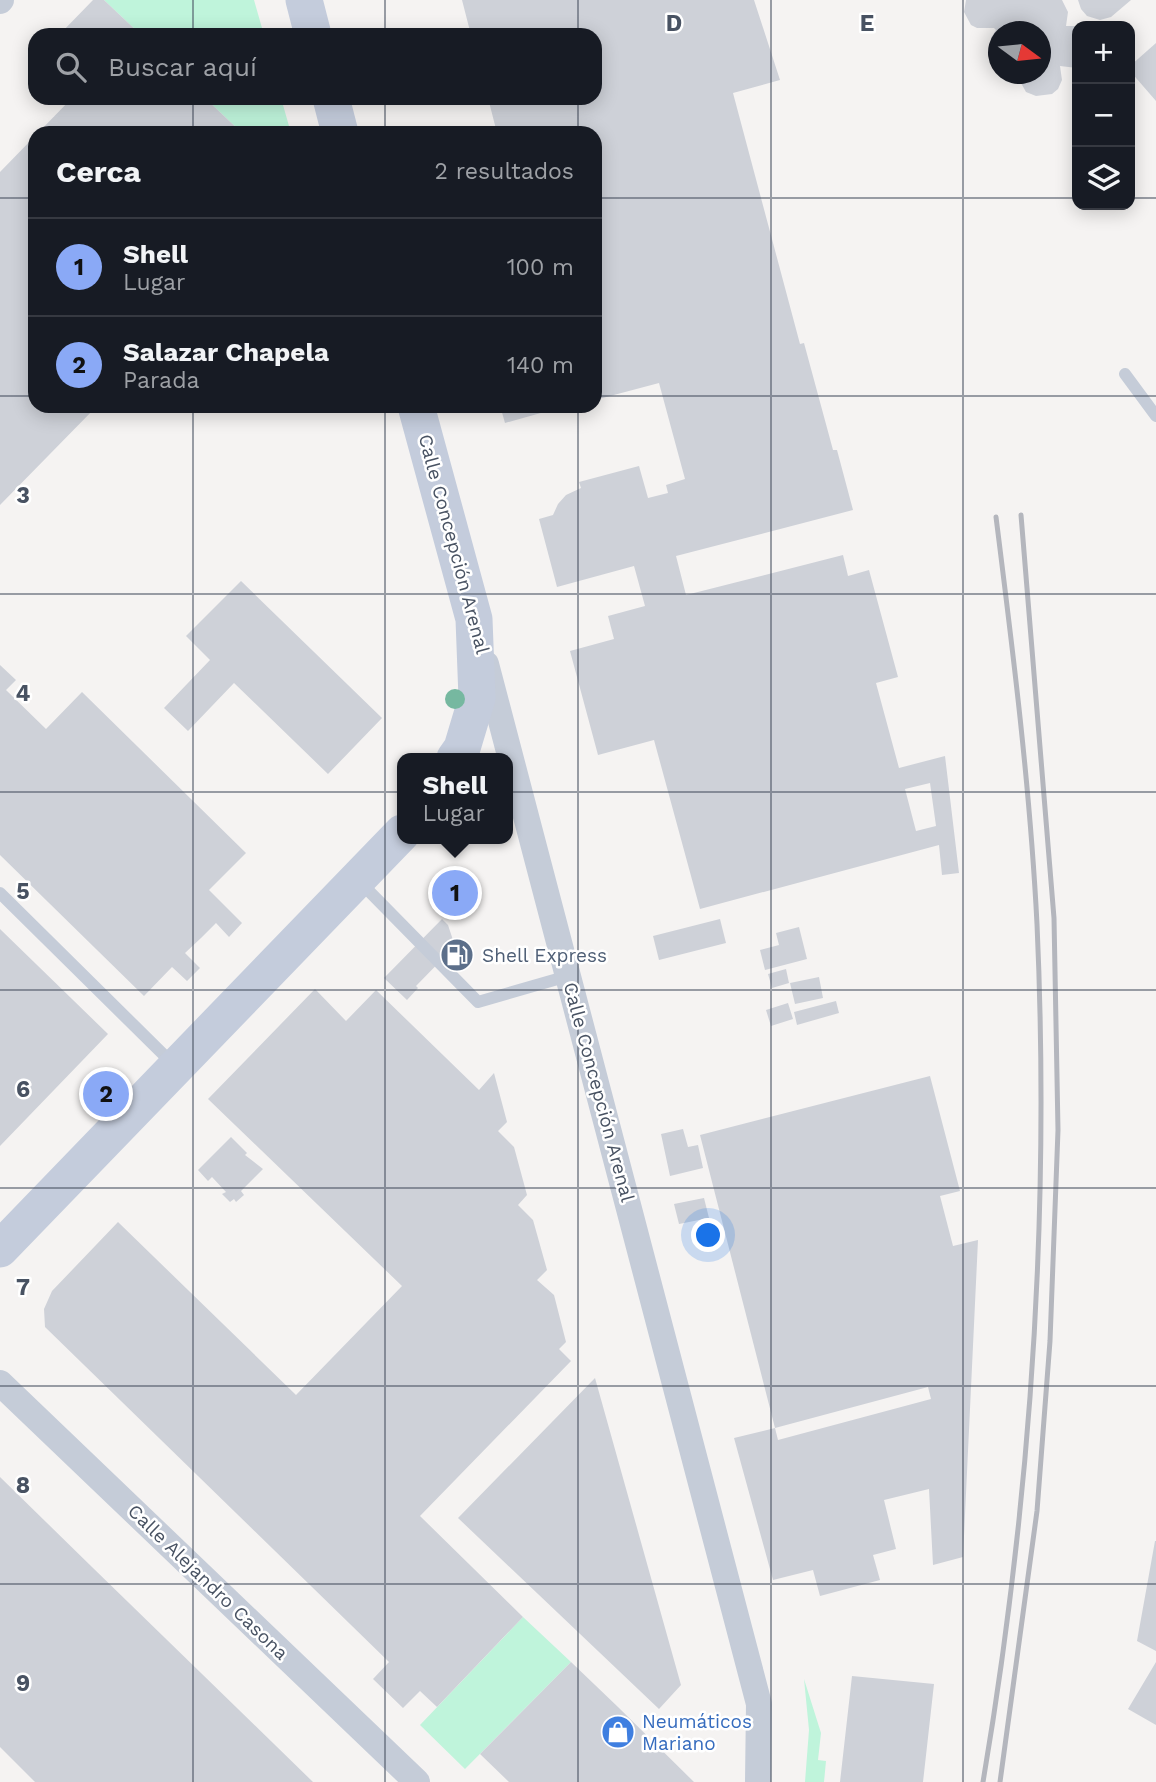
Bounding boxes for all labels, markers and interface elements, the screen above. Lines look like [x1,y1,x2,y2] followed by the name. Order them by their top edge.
[666,10,682,37] text: D
[860,10,874,37] text: E
[988,21,1051,84] north arrow
[1072,21,1135,210] map controls
[1072,21,1135,84] button: +
[28,28,602,105] search box
[52,48,90,86] icon: search
[108,52,257,82] text: Buscar aquí
[1072,84,1135,147] button: −
[1072,147,1135,210] button: layers
[56,154,141,189] text: Cerca
[435,158,574,185] text: 2 resultados
[123,239,188,269] text: Shell
[74,254,84,281] text: 1
[507,254,574,281] text: 100 m
[123,269,185,296] text: Lugar
[123,337,329,367] text: Salazar Chapela
[72,352,86,379] text: 2
[507,352,574,379] text: 140 m
[123,367,200,394] text: Parada
[414,432,494,657] street label: Calle Concepción Arenal
[16,482,30,509] text: 3
[16,680,31,707] text: 4
[397,753,513,844] popup
[423,770,487,800] text: Shell
[423,800,485,827] text: Lugar
[432,867,478,919] pin: 1
[16,878,30,905] text: 5
[438,936,476,974] fuel station icon: Shell Express
[482,944,607,967] place label: Shell Express
[559,980,639,1205] street label: Calle Concepción Arenal
[83,1068,129,1120] pin: 2
[16,1076,30,1103] text: 6
[691,1218,725,1252] your location
[16,1274,30,1301] text: 7
[16,1472,30,1499] text: 8
[123,1499,293,1665] street label: Calle Alejandro Casona
[16,1670,30,1697] text: 9
[642,1710,752,1755] place label: Neumáticos Mariano
[599,1713,637,1751] shop icon: Neumáticos Mariano

